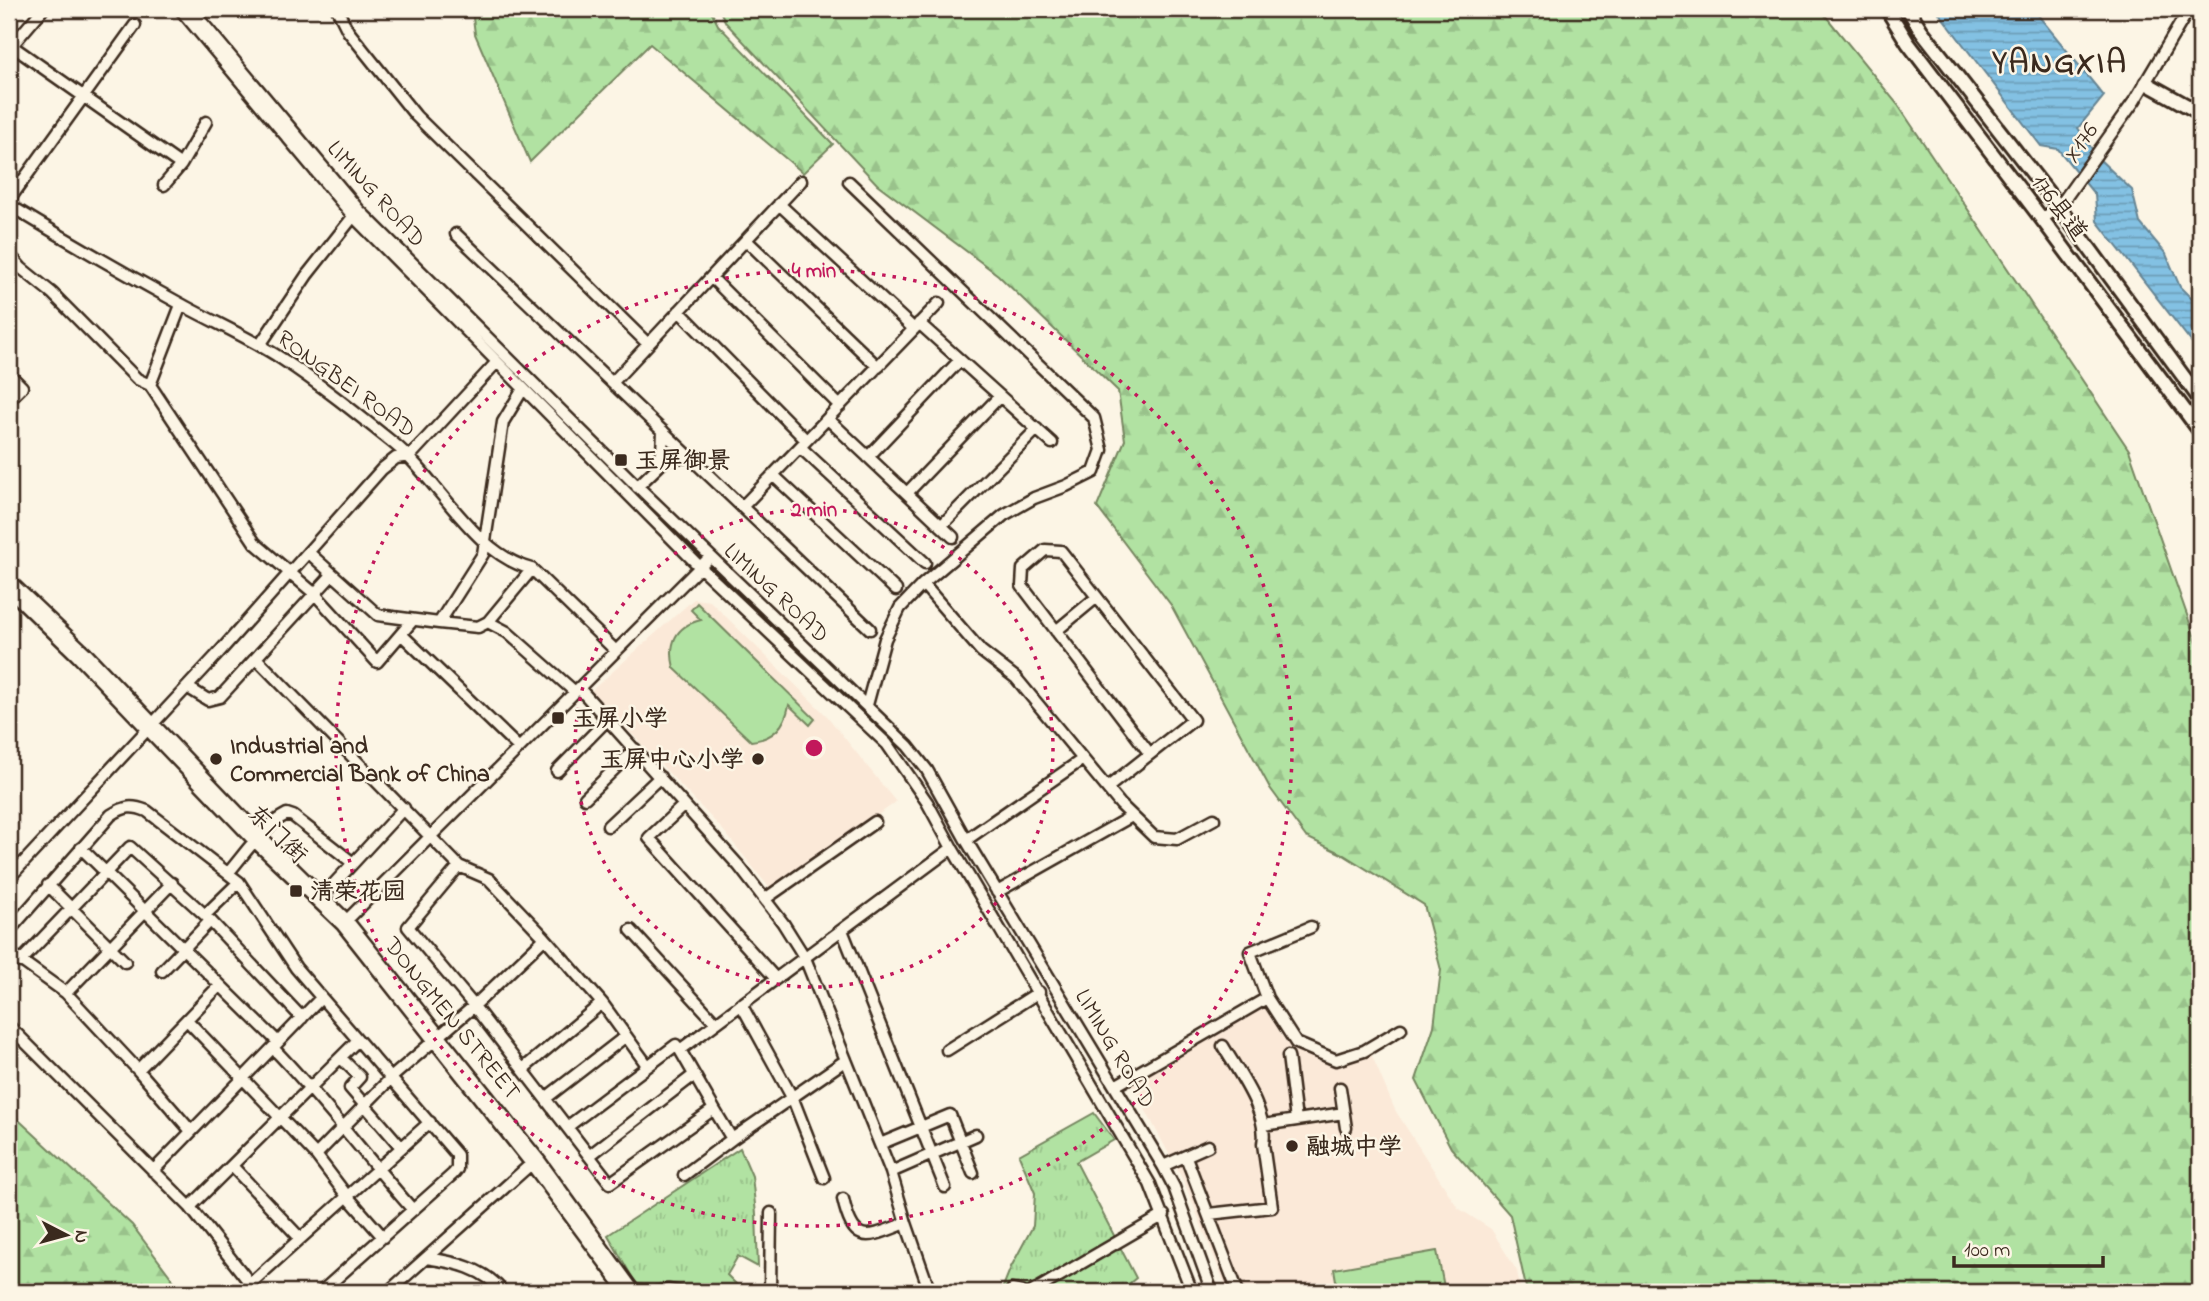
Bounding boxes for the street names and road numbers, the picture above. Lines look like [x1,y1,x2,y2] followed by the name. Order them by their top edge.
[2056,116,2109,171] street label: X176
[317,133,433,256] street label: LIMING ROAD
[2021,168,2095,249] street label: 176县道
[269,323,422,448] street label: RONGBEI ROAD
[714,535,836,652] street label: LIMING ROAD
[238,798,314,873] street label: 东门街
[374,930,528,1109] street label: DONGMEN STREET
[1064,983,1163,1116] street label: LIMING ROAD

